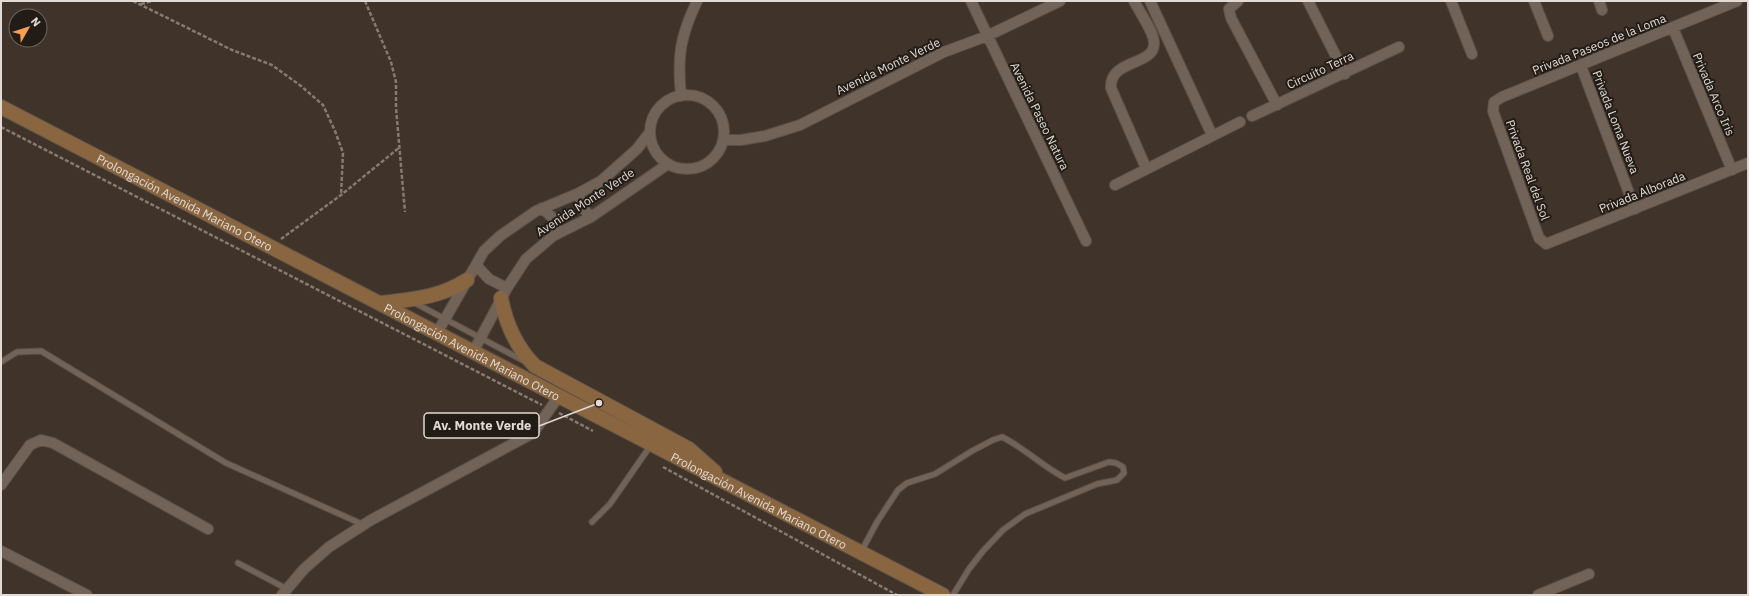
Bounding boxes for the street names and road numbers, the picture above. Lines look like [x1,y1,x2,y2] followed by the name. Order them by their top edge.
[1530,10,1669,78] street label: Privada Paseos de la Loma
[833,34,943,98] street label: Avenida Monte Verde
[1284,48,1356,92] street label: Circuito Terra
[1690,50,1738,138] street label: Privada Arco Iris
[1007,60,1073,173] street label: Avenida Paseo Natura
[1589,68,1643,176] street label: Privada Loma Nueva
[1503,118,1553,222] street label: Privada Real del Sol
[94,150,275,254] street label: Prolongación Avenida Mariano Otero
[533,164,637,239] street label: Avenida Monte Verde
[1597,168,1688,216] street label: Privada Alborada
[382,300,563,404] street label: Prolongación Avenida Mariano Otero
[669,449,850,552] street label: Prolongación Avenida Mariano Otero

